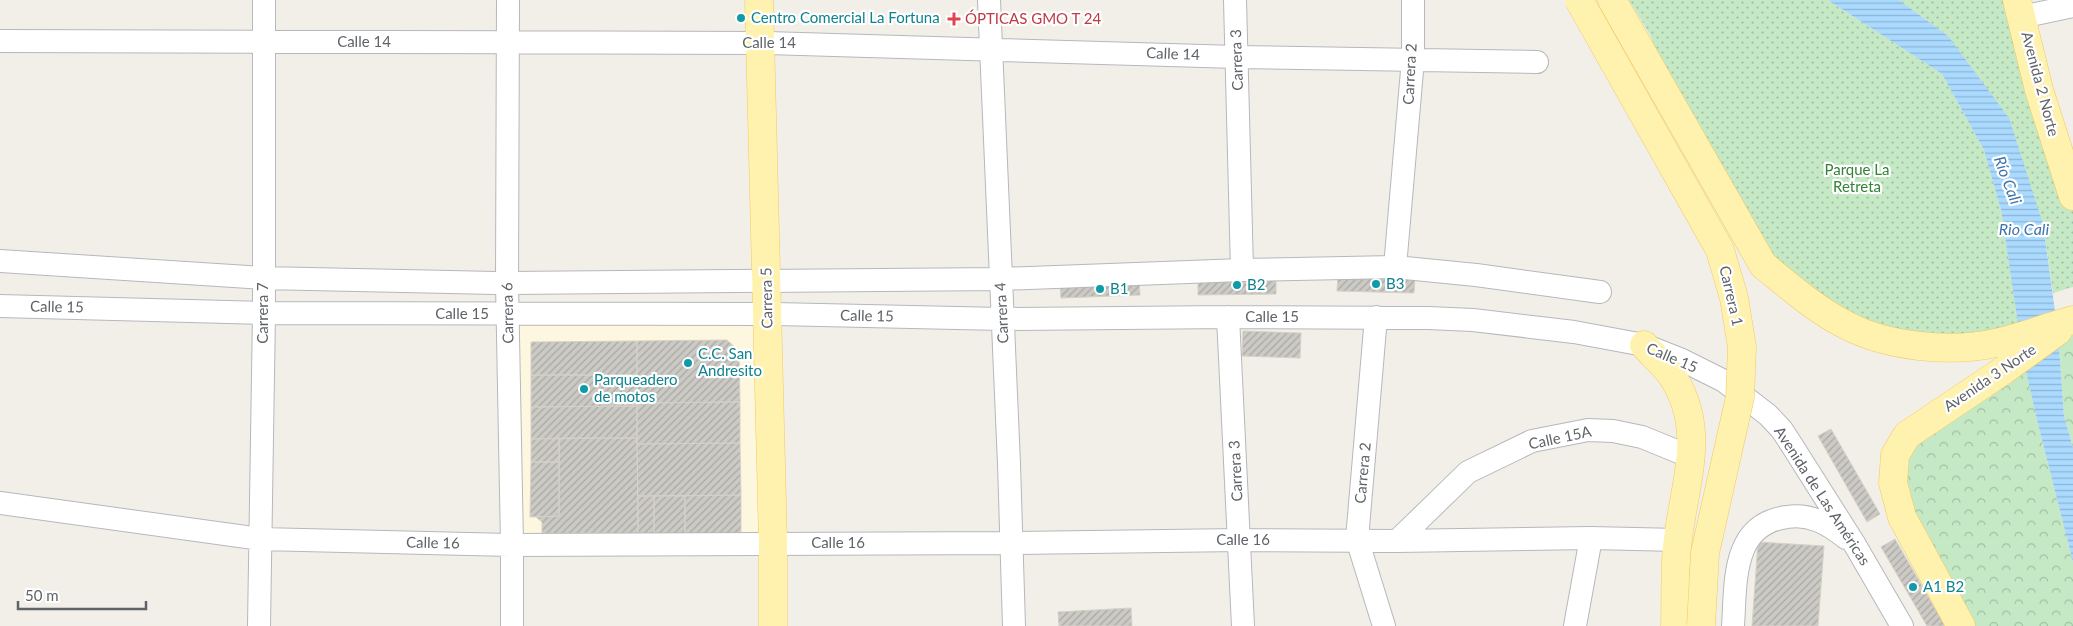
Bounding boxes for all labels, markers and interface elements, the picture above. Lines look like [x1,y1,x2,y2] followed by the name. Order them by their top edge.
[751,8,940,26] place label: Centro Comercial La Fortuna
[965,9,1101,27] place label: ÓPTICAS GMO T 24
[735,12,747,24] marker: Centro Comercial La Fortuna
[947,12,961,26] marker: ÓPTICAS GMO T 24
[1226,29,1246,91] street label: Carrera 3
[2018,29,2064,138] street label: Avenida 2 Norte
[337,32,391,50] street label: Calle 14
[742,33,796,51] street label: Calle 14
[1146,43,1200,63] street label: Calle 14
[1398,43,1420,105] street label: Carrera 2
[1991,153,2026,207] water label: Río Cali
[1824,160,1890,195] park label: Parque La Retreta
[1999,219,2049,238] water label: Rio Cali
[1716,264,1748,328] street label: Carrera 1
[756,267,776,329] street label: Carrera 5
[1386,274,1404,292] place label: B3
[1247,275,1265,293] place label: B2
[1370,278,1382,290] marker: B3
[1110,279,1128,297] place label: B1
[1231,279,1243,291] marker: B2
[253,282,271,344] street label: Carrera 7
[497,282,517,344] street label: Carrera 6
[990,282,1012,344] street label: Carrera 4
[1094,283,1106,295] marker: B1
[30,297,84,315] street label: Calle 15
[435,304,489,322] street label: Calle 15
[840,306,894,324] street label: Calle 15
[1245,307,1299,325] street label: Calle 15
[1644,338,1701,376] street label: Calle 15
[1940,340,2039,415] street label: Avenida 3 Norte
[698,344,762,379] place label: C.C. San Andresito
[682,357,694,369] marker: C.C. San Andresito
[594,370,678,405] place label: Parqueadero de motos
[578,383,590,395] marker: Parqueadero de motos
[1527,421,1594,452] street label: Calle 15A
[1771,422,1875,568] street label: Avenida de Las Américas
[1224,440,1246,502] street label: Carrera 3
[1350,442,1374,504] street label: Carrera 2
[1216,530,1270,548] street label: Calle 16
[406,533,460,551] street label: Calle 16
[811,533,865,551] street label: Calle 16
[1923,577,1964,595] place label: A1 B2
[18,578,145,610] scale bar
[1907,581,1919,593] marker: A1 B2
[25,586,59,604] text: 50 m

